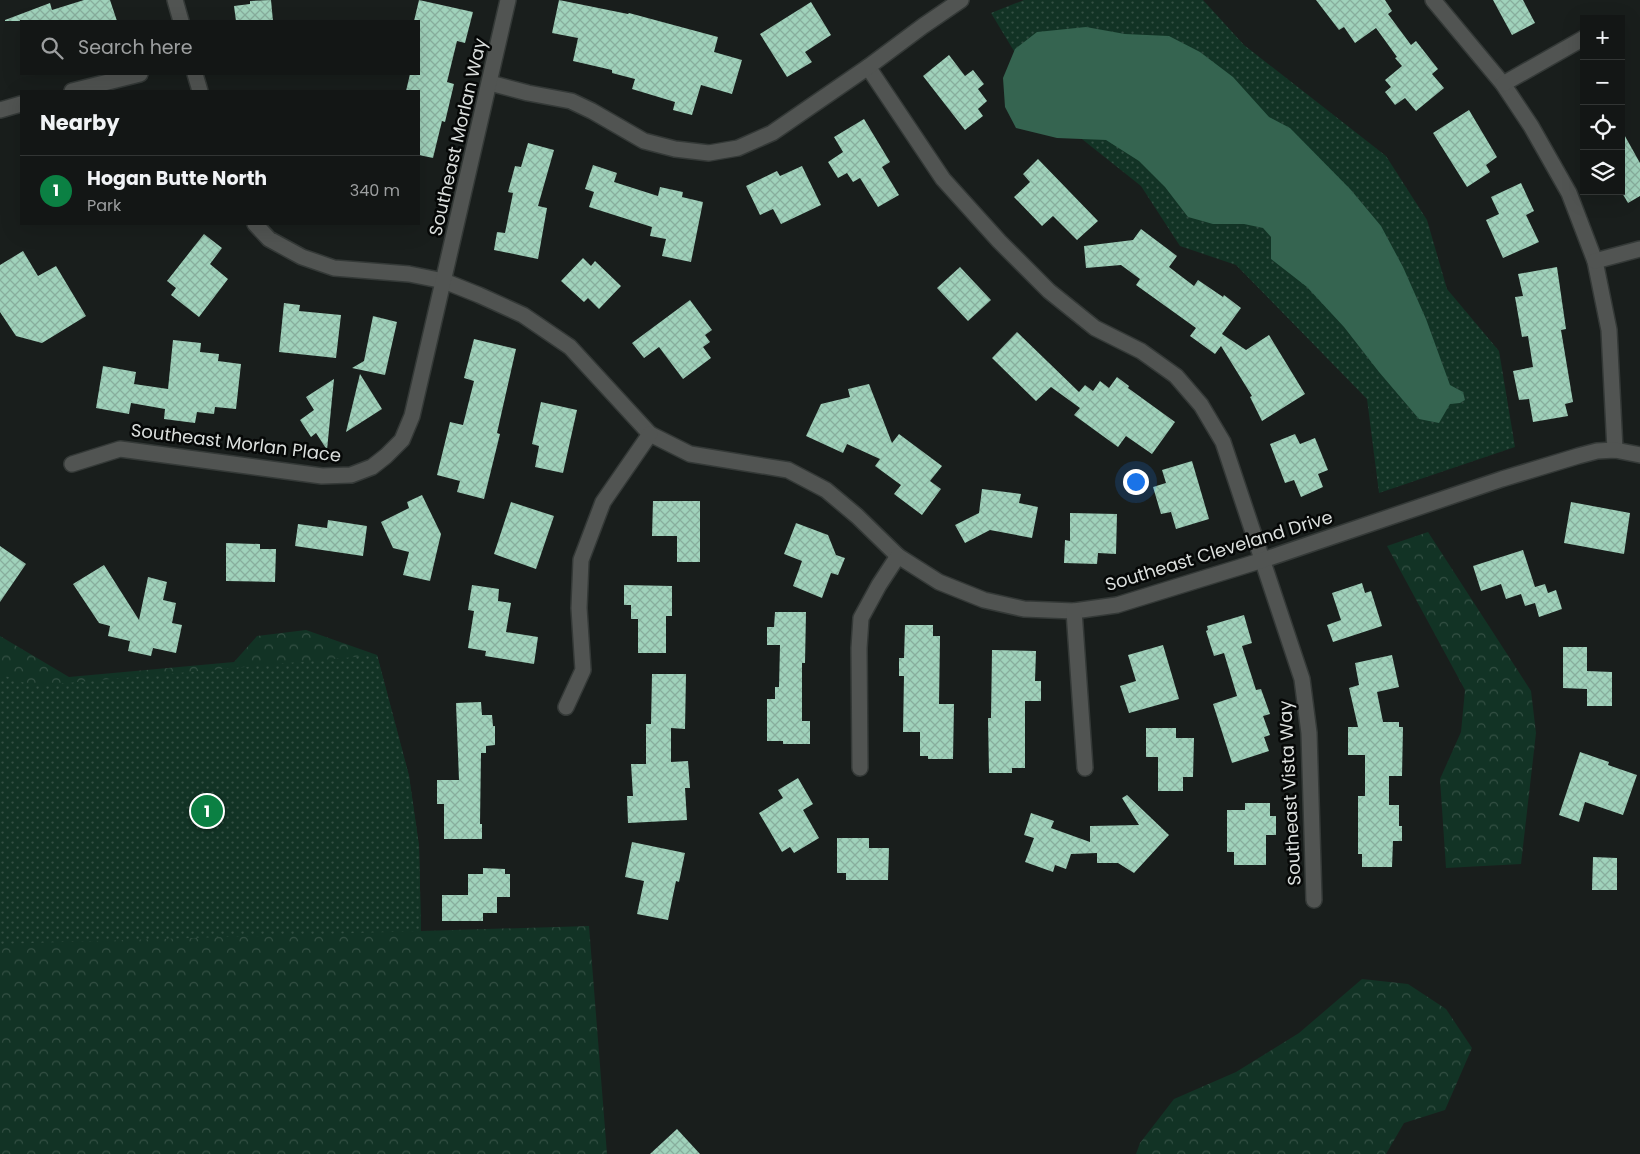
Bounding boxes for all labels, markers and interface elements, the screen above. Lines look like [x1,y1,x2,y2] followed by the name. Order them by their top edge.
[1580,15,1625,195] map controls
[1580,15,1625,60] button: +
[20,20,420,75] search box
[38,34,66,62] icon: search
[78,34,192,61] text: Search here
[423,36,492,238] street label: Southeast Morlan Way
[1580,60,1625,105] button: −
[1580,105,1625,150] button: locate
[40,108,120,137] text: Nearby
[1580,150,1625,195] button: layers
[87,165,267,192] text: Hogan Butte North
[53,179,59,202] text: 1
[350,179,400,202] text: 340 m
[87,194,121,217] text: Park
[130,417,343,468] street label: Southeast Morlan Place
[1123,469,1149,495] your location
[1102,504,1336,597] street label: Southeast Cleveland Drive
[1272,700,1307,886] street label: Southeast Vista Way
[191,792,223,830] pin: 1

